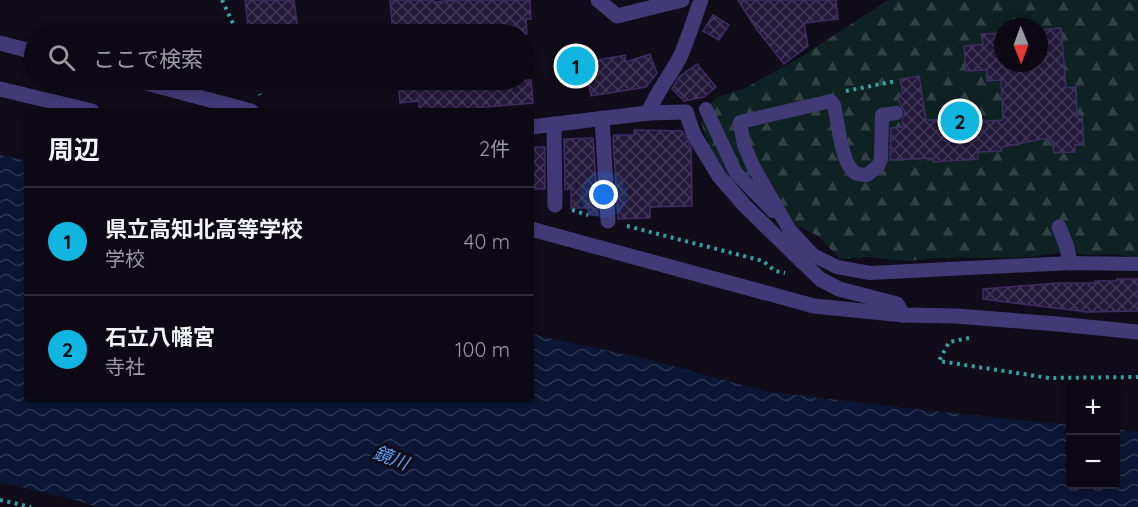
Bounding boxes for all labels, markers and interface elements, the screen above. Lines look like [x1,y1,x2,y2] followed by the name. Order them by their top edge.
[994,18,1048,72] north arrow
[24,24,534,90] search box
[45,41,78,74] icon: search
[556,44,596,88] pin: 1
[93,45,203,73] text: ここで検索
[940,98,980,144] pin: 2
[48,133,100,166] text: 周辺
[479,136,510,161] text: 2件
[589,180,618,209] your location
[105,215,303,243] text: 県立高知北高等学校
[64,229,71,254] text: 1
[464,229,510,254] text: 40 m
[105,246,145,271] text: 学校
[105,323,215,351] text: 石立八幡宮
[62,337,73,362] text: 2
[455,337,510,362] text: 100 m
[105,354,145,379] text: 寺社
[1066,381,1120,489] map controls
[1066,381,1120,435] button: +
[1066,435,1120,489] button: −
[370,440,414,475] water label: 鏡川

